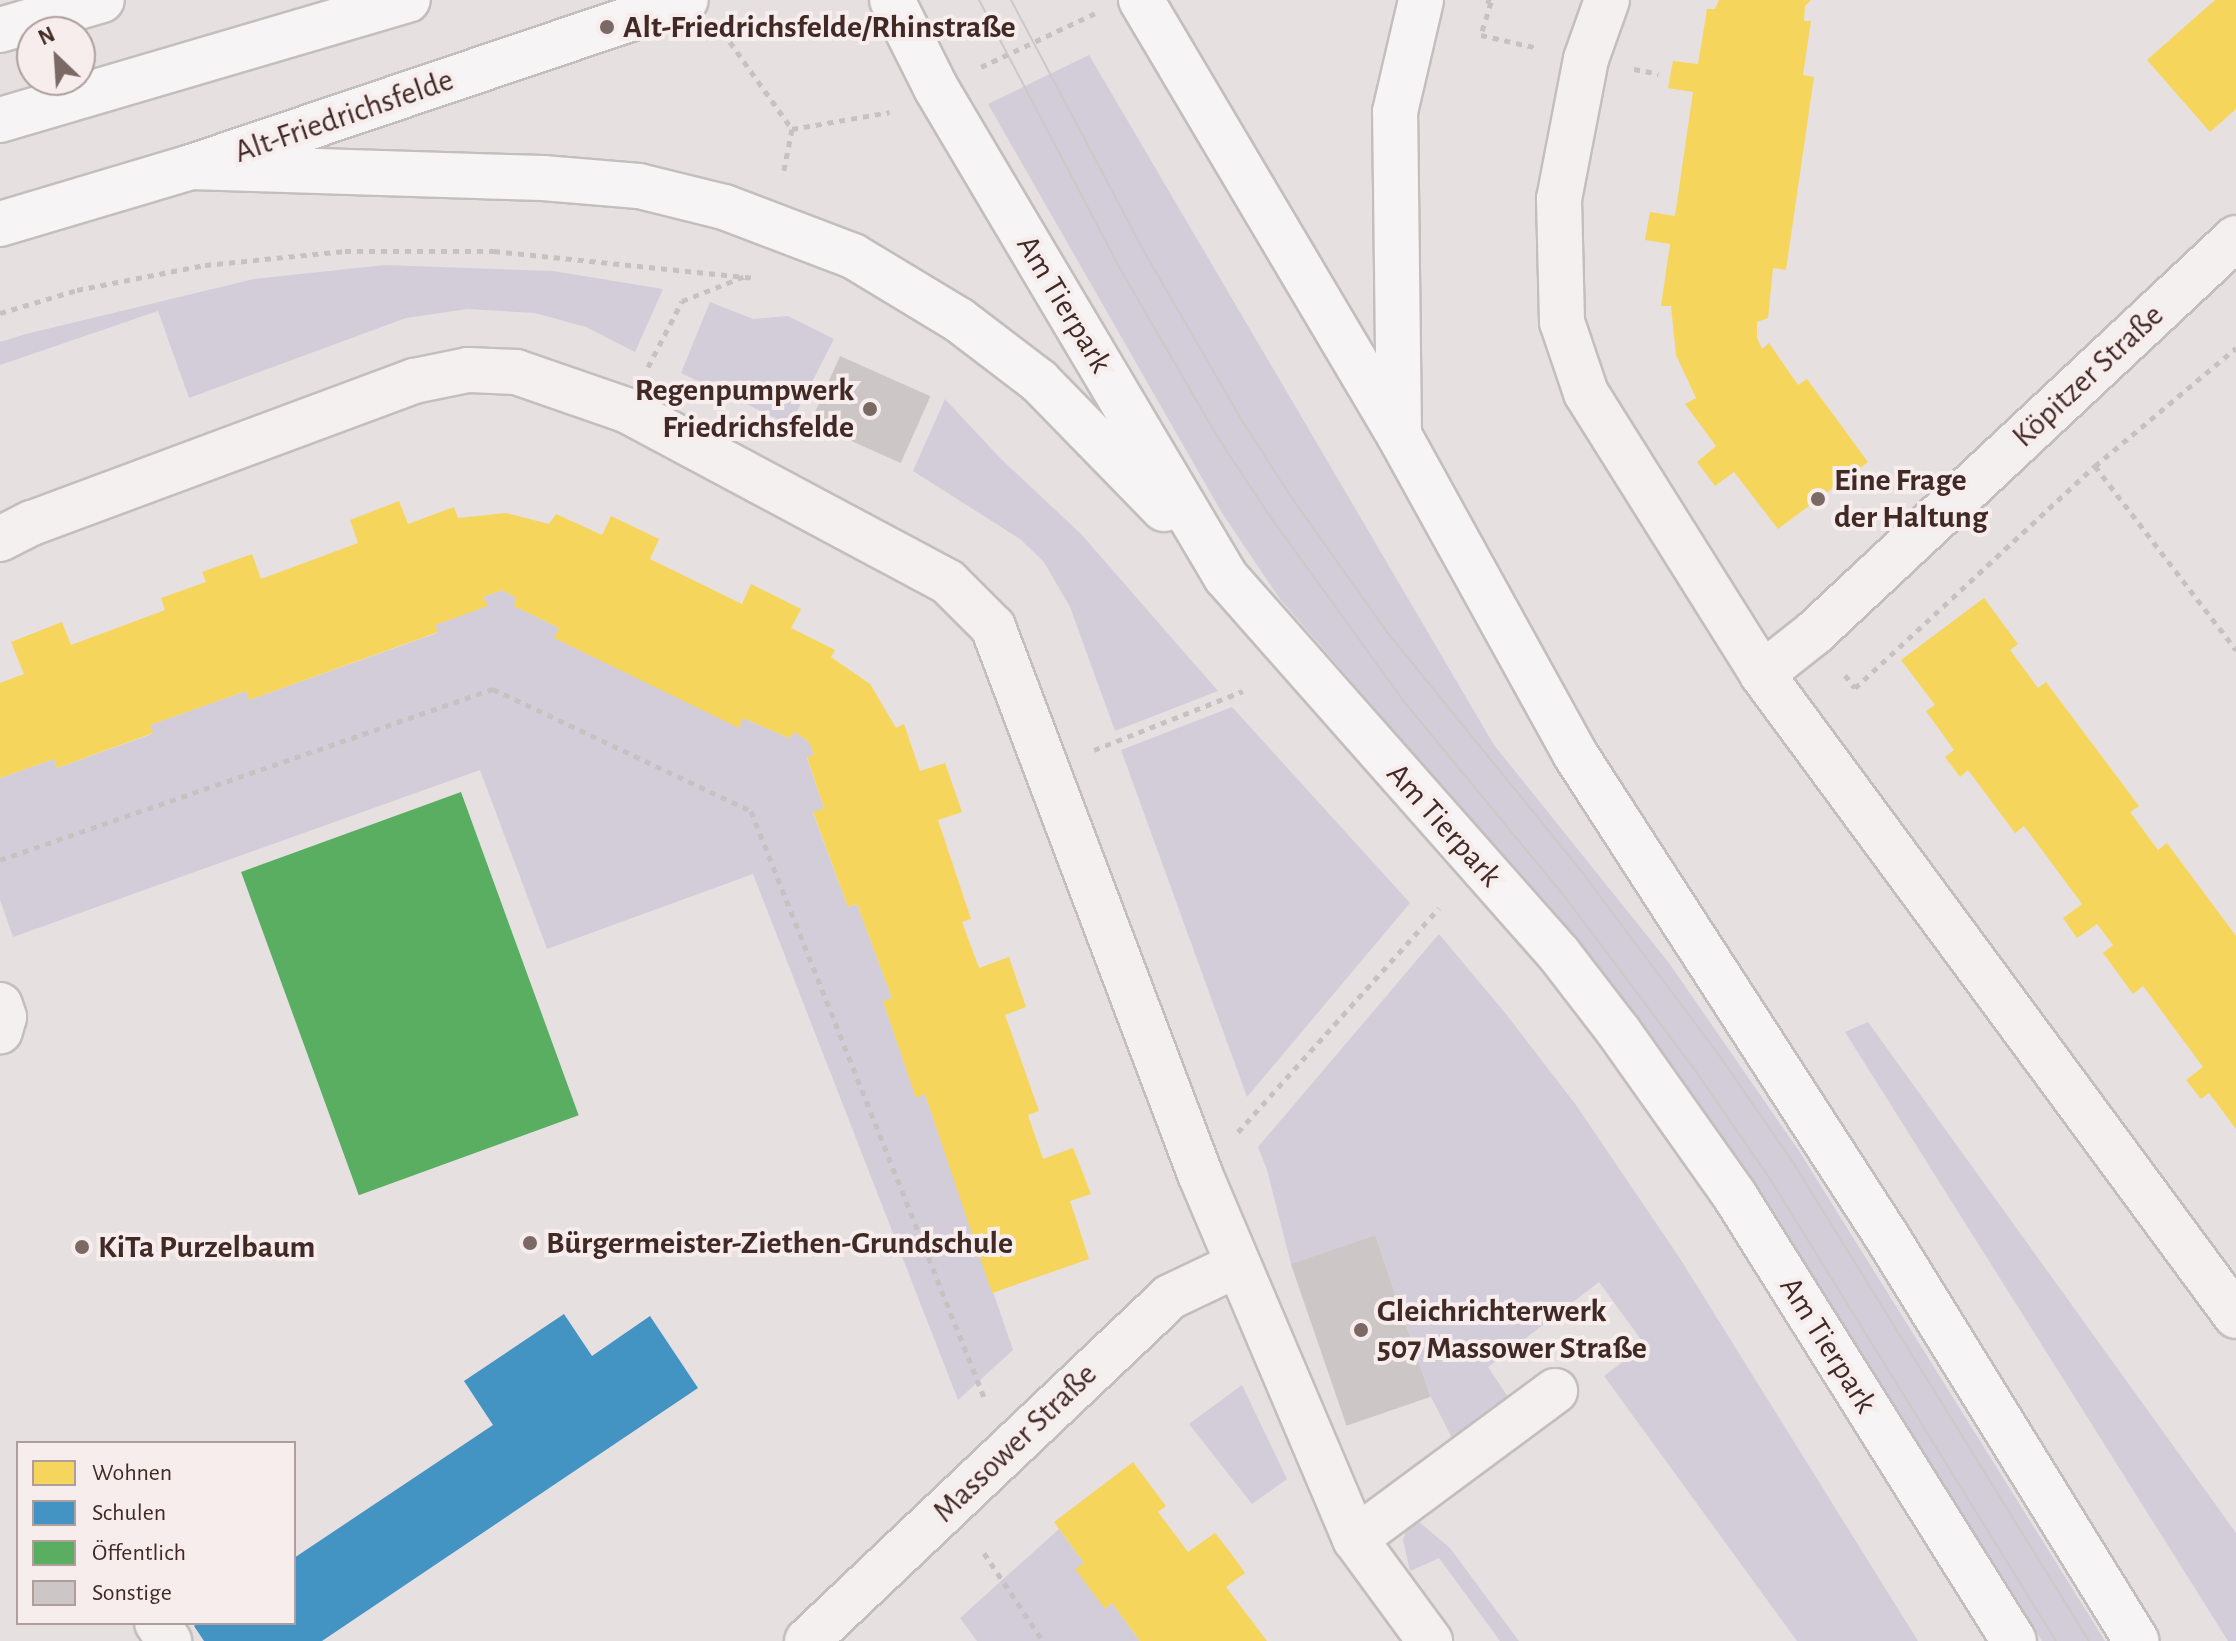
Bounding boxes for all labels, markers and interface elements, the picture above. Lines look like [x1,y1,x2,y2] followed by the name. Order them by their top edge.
[623,8,1016,46] place label: Alt-Friedrichsfelde/Rhinstraße
[16,16,96,96] north arrow
[598,18,616,36] marker: Alt-Friedrichsfelde/Rhinstraße
[35,23,58,49] text: N
[229,61,459,171] street label: Alt-Friedrichsfelde
[1008,228,1120,380] street label: Am Tierpark
[2005,296,2171,456] street label: Köpitzer Straße
[635,372,854,447] place label: Regenpumpwerk Friedrichsfelde
[861,400,879,418] marker: Regenpumpwerk Friedrichsfelde
[1834,462,1988,537] place label: Eine Frage der Haltung
[1809,490,1827,508] marker: Eine Frage der Haltung
[1378,755,1510,895] street label: Am Tierpark
[546,1224,1013,1262] place label: Bürgermeister-Ziethen-Grundschule
[98,1228,315,1266] place label: KiTa Purzelbaum
[521,1234,539,1252] marker: Bürgermeister-Ziethen-Grundschule
[73,1238,91,1256] marker: KiTa Purzelbaum
[1771,1270,1885,1420] street label: Am Tierpark
[1377,1293,1647,1368] place label: Gleichrichterwerk 507 Massower Straße
[1352,1321,1370,1339] marker: Gleichrichterwerk 507 Massower Straße
[925,1355,1105,1531] street label: Massower Straße
[16,1441,296,1625] legend
[92,1461,172,1485] text: Wohnen
[92,1501,166,1525] text: Schulen
[92,1541,186,1565] text: Öffentlich
[92,1581,172,1605] text: Sonstige

